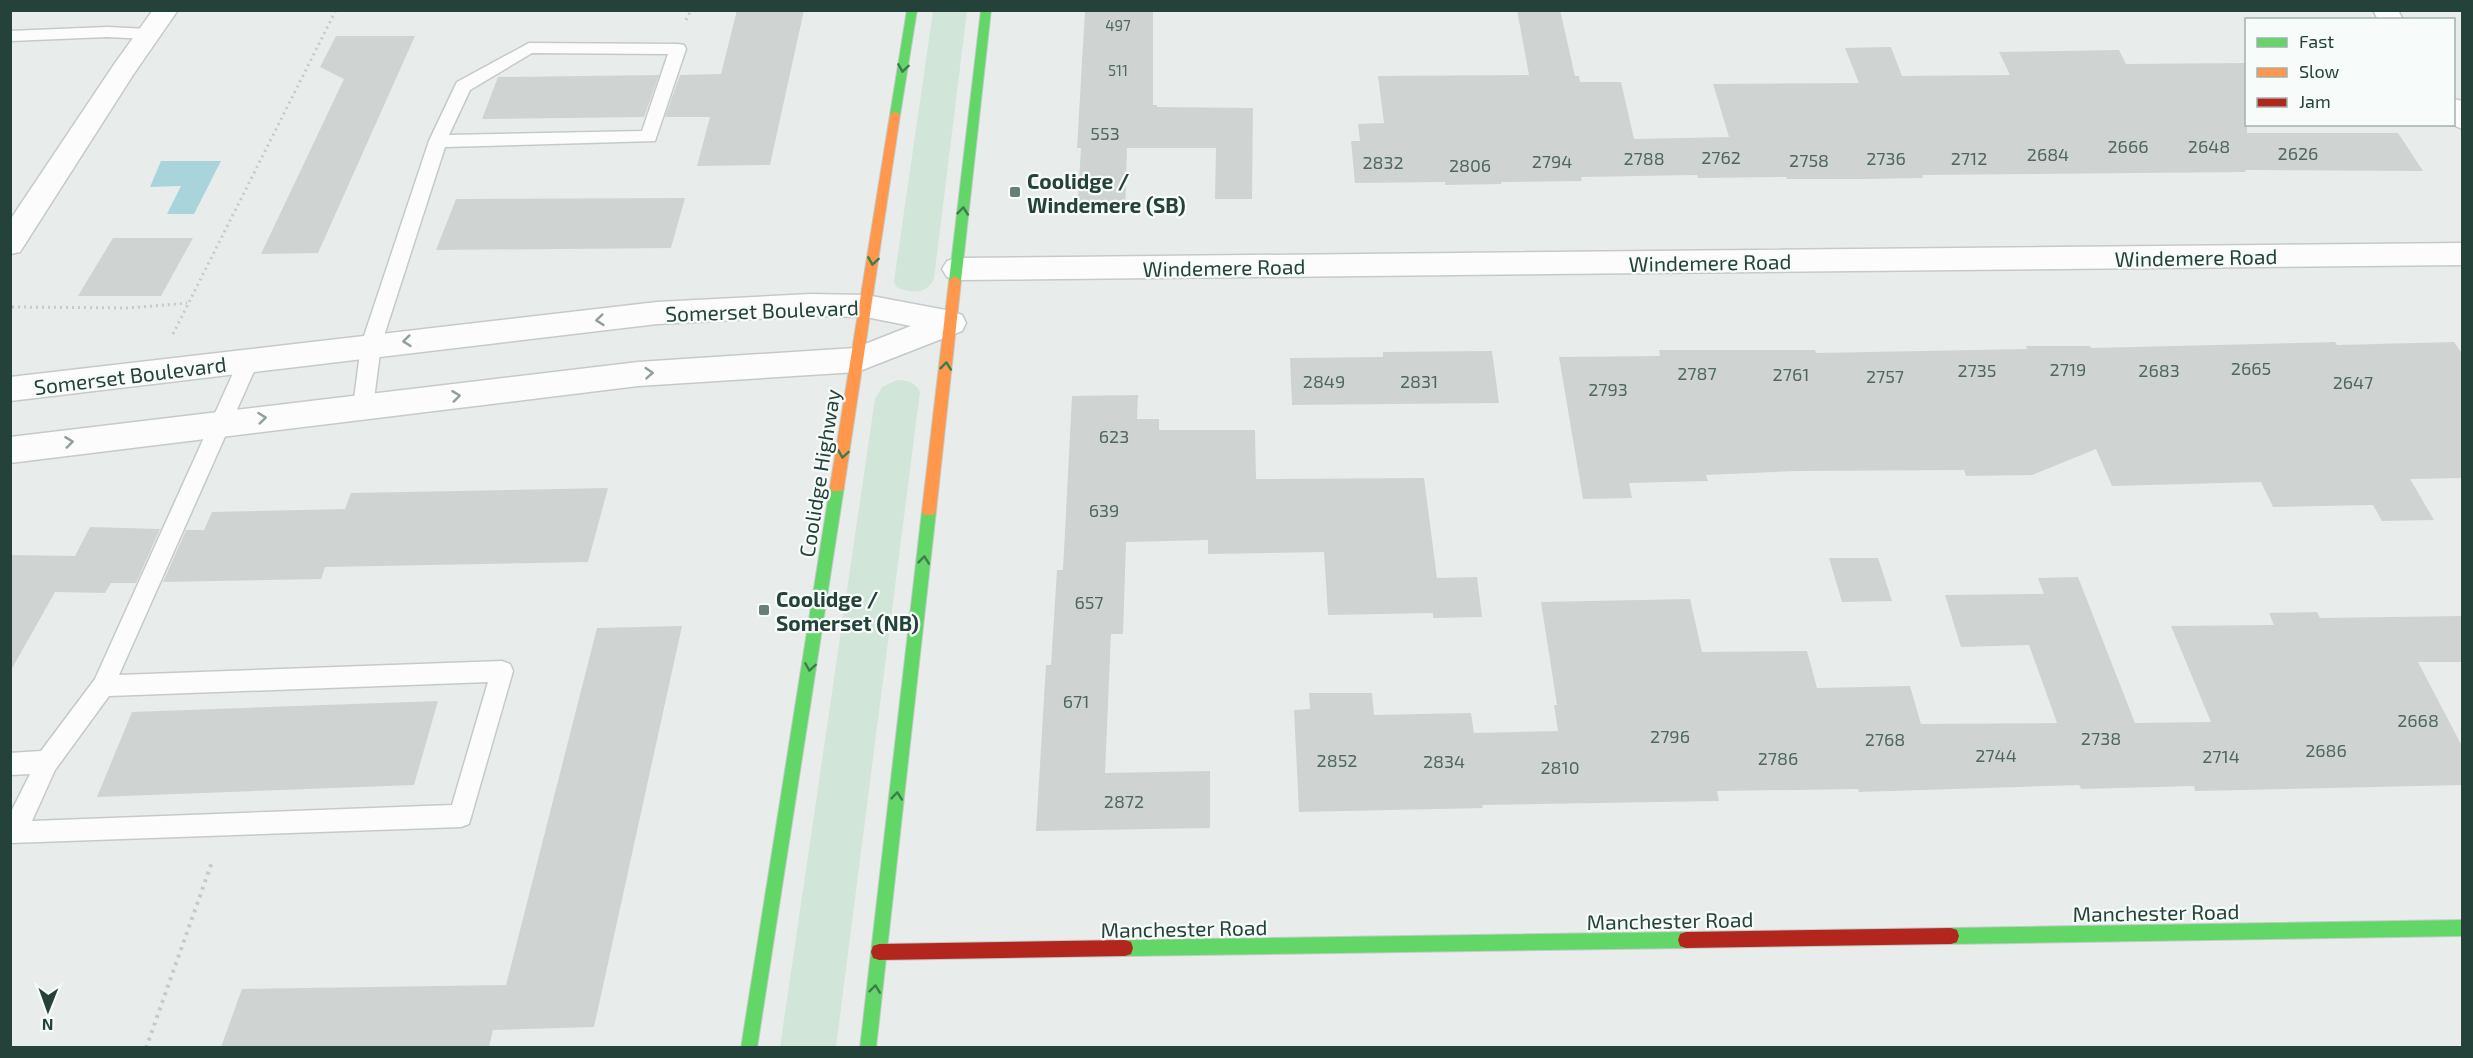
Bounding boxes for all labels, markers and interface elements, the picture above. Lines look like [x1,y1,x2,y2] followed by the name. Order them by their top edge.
[1105,16,1131,34] house number: 497
[2245,18,2455,126] legend
[2299,30,2334,52] text: Fast
[2299,60,2340,82] text: Slow
[1108,61,1128,79] house number: 511
[898,64,910,73] one-way arrow
[2299,90,2331,112] text: Jam
[1090,122,1120,144] house number: 553
[2107,135,2149,157] house number: 2666
[2188,135,2230,157] house number: 2648
[2278,142,2318,164] house number: 2626
[2027,143,2069,165] house number: 2684
[1701,146,1741,168] house number: 2762
[1623,147,1665,169] house number: 2788
[1866,147,1906,169] house number: 2736
[1951,147,1987,169] house number: 2712
[1789,149,1829,171] house number: 2758
[1532,150,1572,172] house number: 2794
[1362,151,1404,173] house number: 2832
[1449,154,1491,176] house number: 2806
[1027,168,1186,217] place label: Coolidge / Windemere (SB)
[1008,185,1022,199] marker: Coolidge / Windemere (SB)
[956,207,969,216] one-way arrow
[2114,243,2278,271] street label: Windemere Road
[1628,248,1792,276] street label: Windemere Road
[1142,253,1306,281] street label: Windemere Road
[867,256,880,266] one-way arrow
[665,294,859,326] street label: Somerset Boulevard
[596,313,605,325] one-way arrow
[402,334,411,347] one-way arrow
[32,351,228,399] street label: Somerset Boulevard
[2231,357,2271,379] house number: 2665
[2050,358,2086,380] house number: 2719
[1958,359,1997,381] house number: 2735
[2138,359,2180,381] house number: 2683
[939,362,951,371] one-way arrow
[1677,362,1717,384] house number: 2787
[1773,363,1809,385] house number: 2761
[1866,365,1904,387] house number: 2757
[645,367,654,380] one-way arrow
[1303,370,1345,392] house number: 2849
[1400,370,1438,392] house number: 2831
[2333,371,2373,393] house number: 2647
[1588,378,1628,400] house number: 2793
[793,387,845,559] street label: Coolidge Highway
[451,390,460,403] one-way arrow
[257,412,267,425] one-way arrow
[1099,425,1129,447] house number: 623
[64,437,73,449] one-way arrow
[837,448,850,458] one-way arrow
[1089,499,1119,521] house number: 639
[917,556,929,565] one-way arrow
[776,586,919,635] place label: Coolidge / Somerset (NB)
[1074,591,1104,613] house number: 657
[757,603,771,617] marker: Coolidge / Somerset (NB)
[804,662,817,672] one-way arrow
[1063,690,1089,712] house number: 671
[2397,709,2439,731] house number: 2668
[1650,725,1690,747] house number: 2796
[2081,727,2121,749] house number: 2738
[1865,728,1905,750] house number: 2768
[2305,739,2347,761] house number: 2686
[1975,744,2017,766] house number: 2744
[2202,745,2240,767] house number: 2714
[1758,747,1798,769] house number: 2786
[1317,749,1357,771] house number: 2852
[1423,750,1465,772] house number: 2834
[1540,756,1580,778] house number: 2810
[1104,790,1144,812] house number: 2872
[890,791,903,800] one-way arrow
[2072,898,2240,926] street label: Manchester Road
[1586,906,1754,934] street label: Manchester Road
[1100,914,1268,942] street label: Manchester Road
[18,980,78,1040] north arrow
[868,985,880,994] one-way arrow
[42,1016,54,1035] text: N

